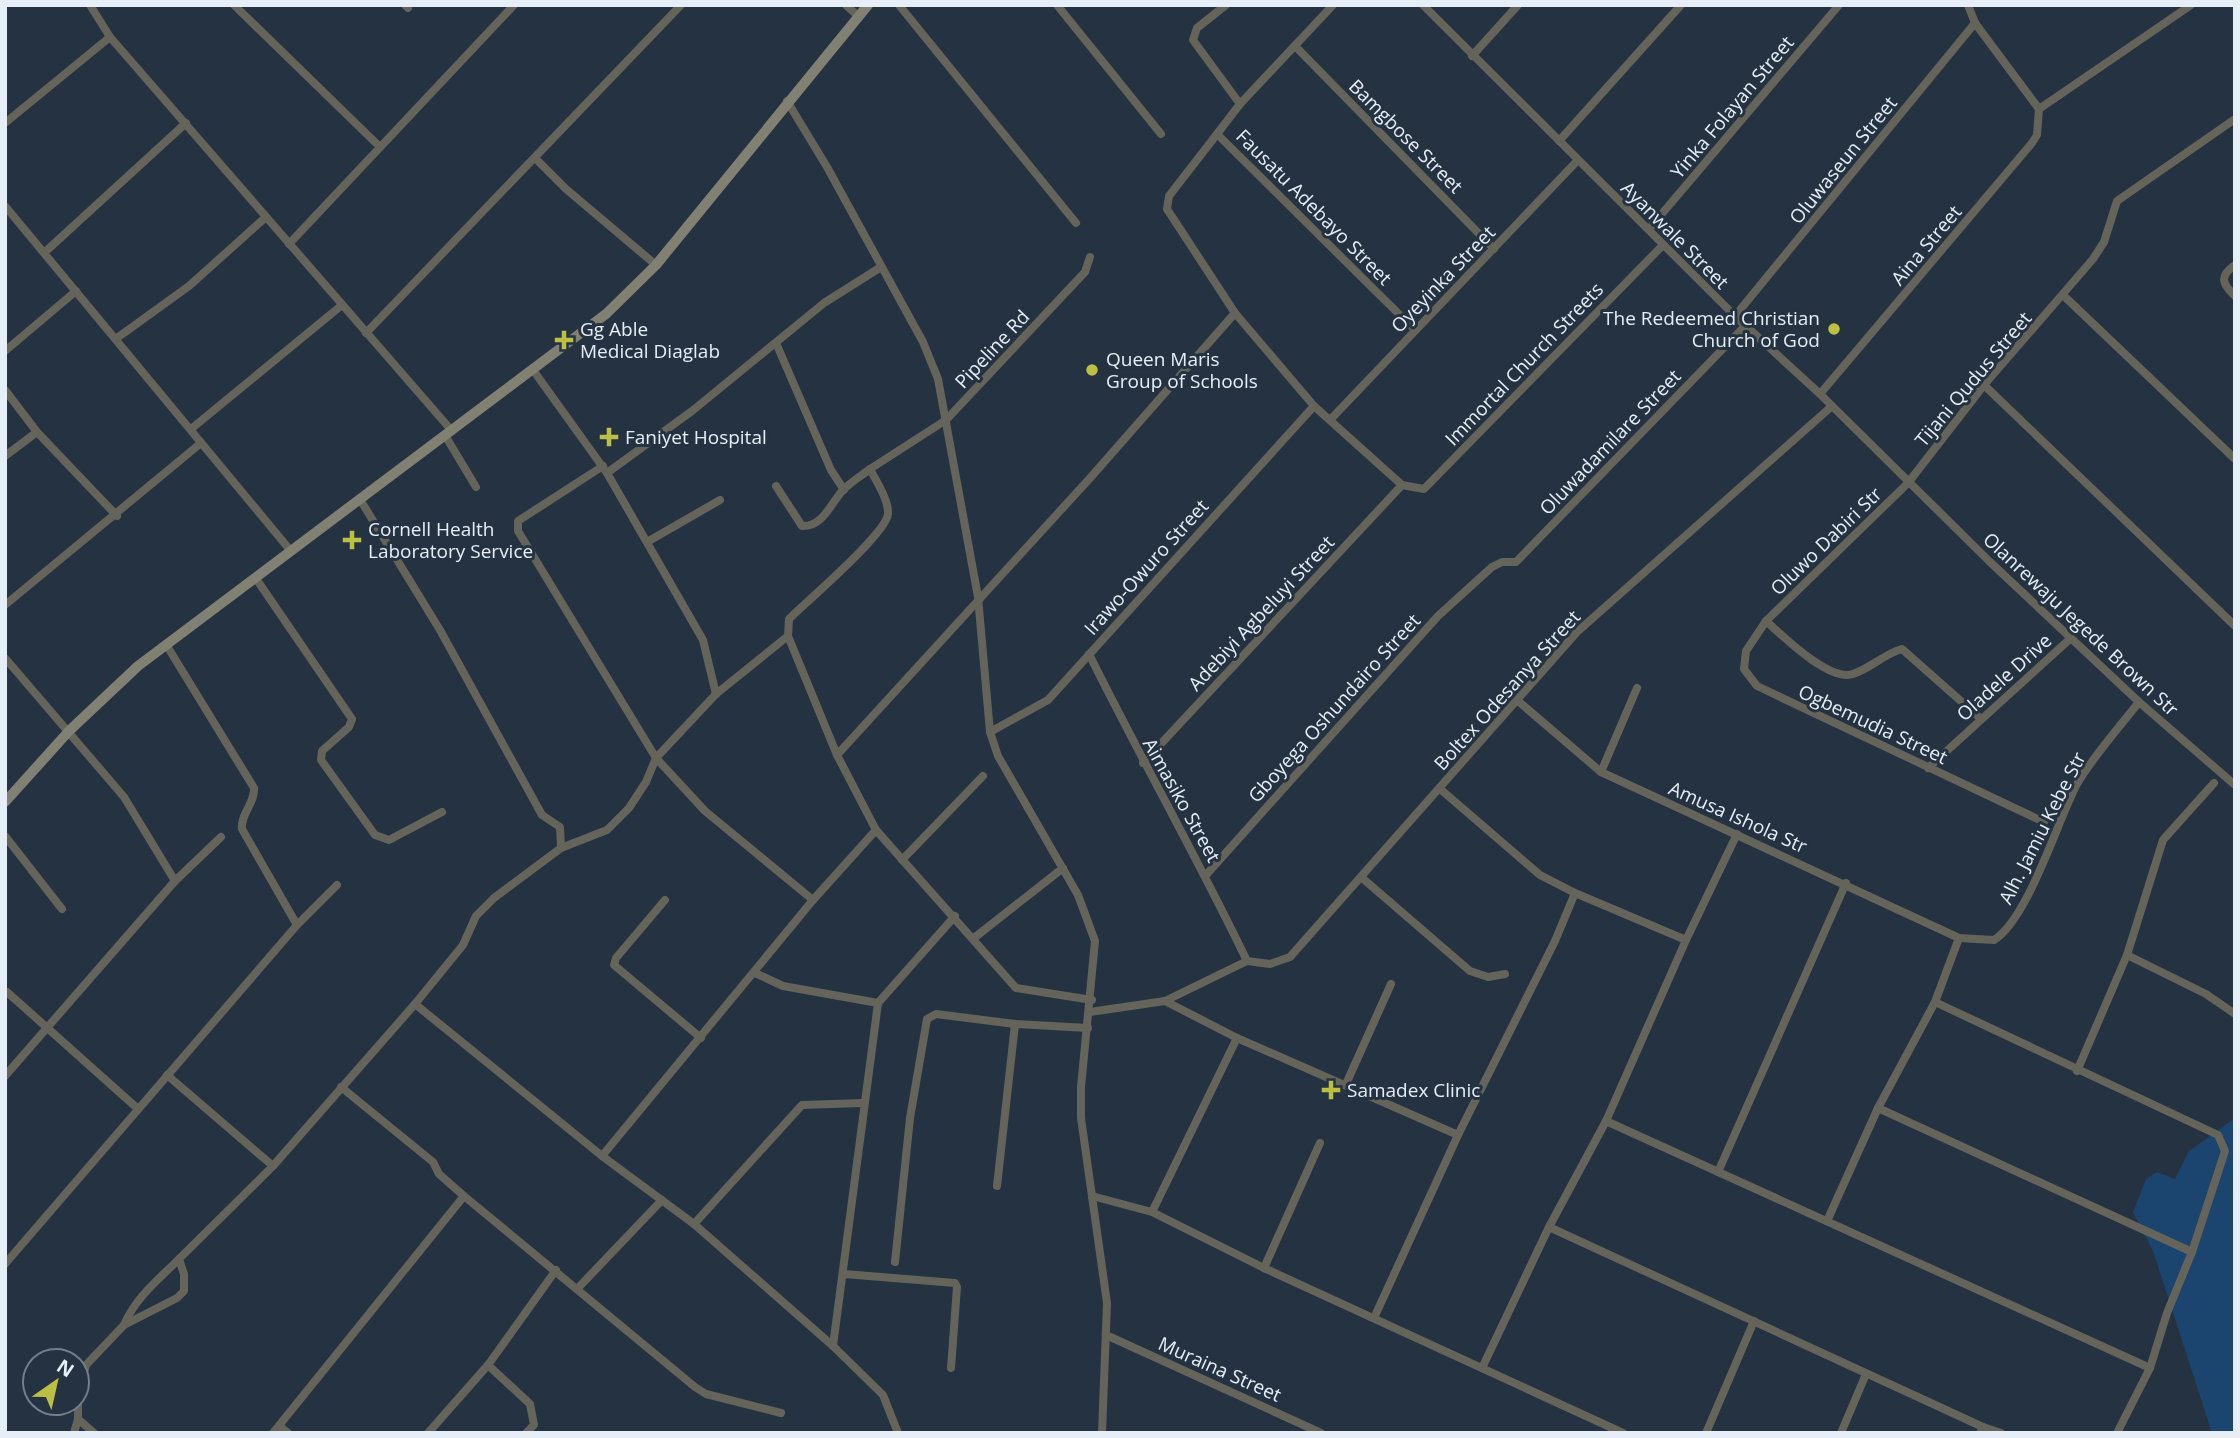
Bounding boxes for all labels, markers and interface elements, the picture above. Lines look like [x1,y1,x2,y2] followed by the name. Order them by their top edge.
[1665,30,1800,184] street label: Yinka Folayan Street
[1343,73,1469,199] street label: Bamgbose Street
[1783,90,1903,229] street label: Oluwaseun Street
[1230,123,1398,291] street label: Fausatu Adebayo Street
[1615,175,1735,295] street label: Ayanwale Street
[1885,199,1967,291] street label: Aina Street
[1385,220,1501,338] street label: Oyeyinka Street
[1439,277,1609,451] street label: Immortal Church Streets
[949,304,1035,394] street label: Pipeline Rd
[1603,305,1820,353] place label: The Redeemed Christian Church of God
[1909,306,2037,452] street label: Tijani Qudus Street
[580,316,720,364] place label: Gg Able Medical Diaglab
[1826,321,1842,337] marker: The Redeemed Christian Church of God
[554,330,574,350] marker: Gg Able Medical Diaglab
[1106,346,1258,394] place label: Queen Maris Group of Schools
[1084,362,1100,378] marker: Queen Maris Group of Schools
[1534,363,1686,520] street label: Oluwadamilare Street
[625,424,767,450] place label: Faniyet Hospital
[599,427,619,447] marker: Faniyet Hospital
[1765,481,1888,601] street label: Oluwo Dabiri Str
[1078,493,1214,640] street label: Irawo-Owuro Street
[368,516,533,564] place label: Cornell Health Laboratory Service
[1978,526,2185,722] street label: Olanrewaju Jegede Brown Str
[342,530,362,550] marker: Cornell Health Laboratory Service
[1182,530,1340,696] street label: Adebiyi Agbeluyi Street
[1428,604,1586,776] street label: Boltex Odesanya Street
[1242,608,1426,808] street label: Gboyega Oshundairo Street
[1951,627,2057,727] street label: Oladele Drive
[1794,678,1952,770] street label: Ogbemudia Street
[1137,733,1227,867] street label: Aimasiko Street
[1992,747,2092,909] street label: Alh. Jamiu Kebe Str
[1665,775,1811,859] street label: Amusa Ishola Str
[1347,1077,1480,1103] place label: Samadex Clinic
[1321,1080,1341,1100] marker: Samadex Clinic
[1154,1330,1286,1408] street label: Muraina Street
[21,1347,91,1417] north arrow
[52,1353,79,1383] text: N

